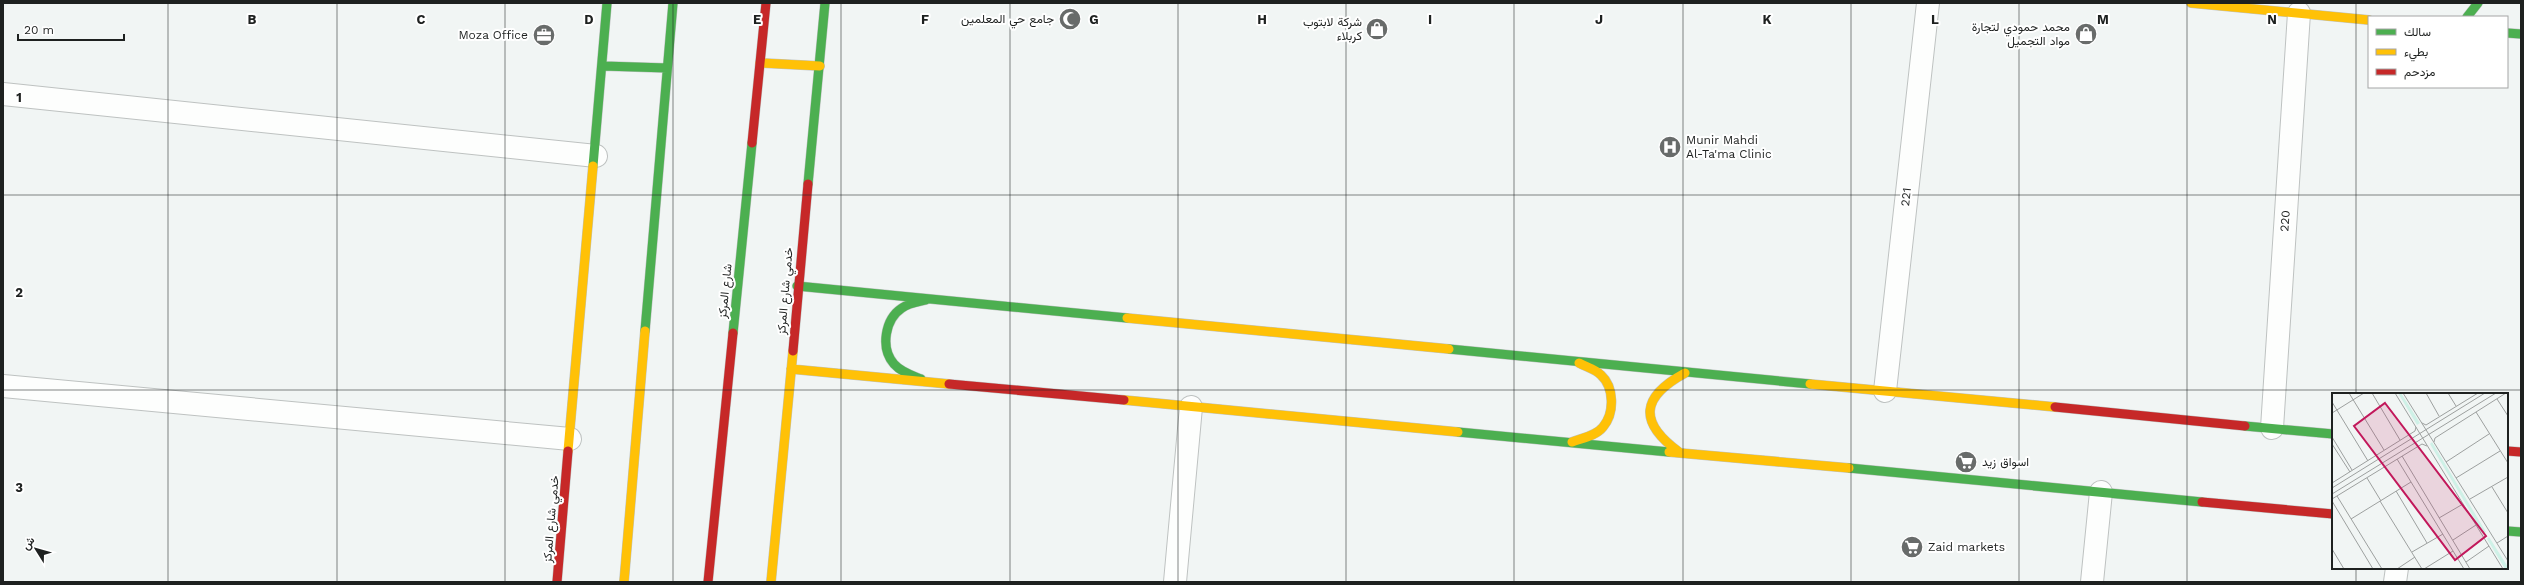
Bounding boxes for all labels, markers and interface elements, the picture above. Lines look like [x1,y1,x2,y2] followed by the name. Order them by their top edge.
[1057,6,1083,32] mosque icon: جامع حي المعلمين
[248,12,257,27] text: B
[417,12,426,27] text: C
[584,12,594,27] text: D
[753,12,761,27] text: E
[921,12,929,27] text: F
[961,12,1054,29] place label: جامع حي المعلمين
[1089,12,1099,27] text: G
[1257,12,1267,27] text: H
[1428,12,1432,27] text: I
[1595,12,1603,27] text: J
[1762,12,1772,27] text: K
[1931,12,1939,27] text: L
[2097,12,2109,27] text: M
[2267,12,2277,27] text: N
[1303,15,1362,44] place label: شركة لابتوب كربلاء
[18,16,124,42] scale bar
[1364,16,1390,42] shop icon: شركة لابتوب كربلاء
[2368,16,2508,88] legend
[1972,20,2070,49] place label: محمد حمودي لتجارة مواد التجميل
[2073,21,2099,47] shop icon: محمد حمودي لتجارة مواد التجميل
[531,22,557,48] office icon: Moza Office
[24,23,54,37] text: 20 m
[2404,25,2431,39] text: سالك
[458,28,528,42] place label: Moza Office
[2404,45,2428,62] text: بطيء
[2404,65,2435,80] text: مزدحم
[16,90,22,105] text: 1
[1686,133,1772,161] place label: Munir Mahdi Al-Ta'ma Clinic
[1657,134,1683,160] hospital icon: Munir Mahdi Al-Ta'ma Clinic
[1898,187,1914,207] street label: 221
[2277,210,2293,232] street label: 220
[774,247,799,337] street label: خدمي شارع المركز
[715,263,737,320] street label: شارع المركز
[15,285,23,300] text: 2
[2332,393,2508,569] inset map
[1953,449,1979,475] supermarket icon: اسواق زيد
[1982,455,2029,470] place label: اسواق زيد
[540,475,565,565] street label: خدمي شارع المركز
[15,480,23,495] text: 3
[16,529,56,569] north arrow
[19,534,38,552] text: ش
[1899,534,1925,560] supermarket icon: Zaid markets
[1928,540,2005,554] place label: Zaid markets

